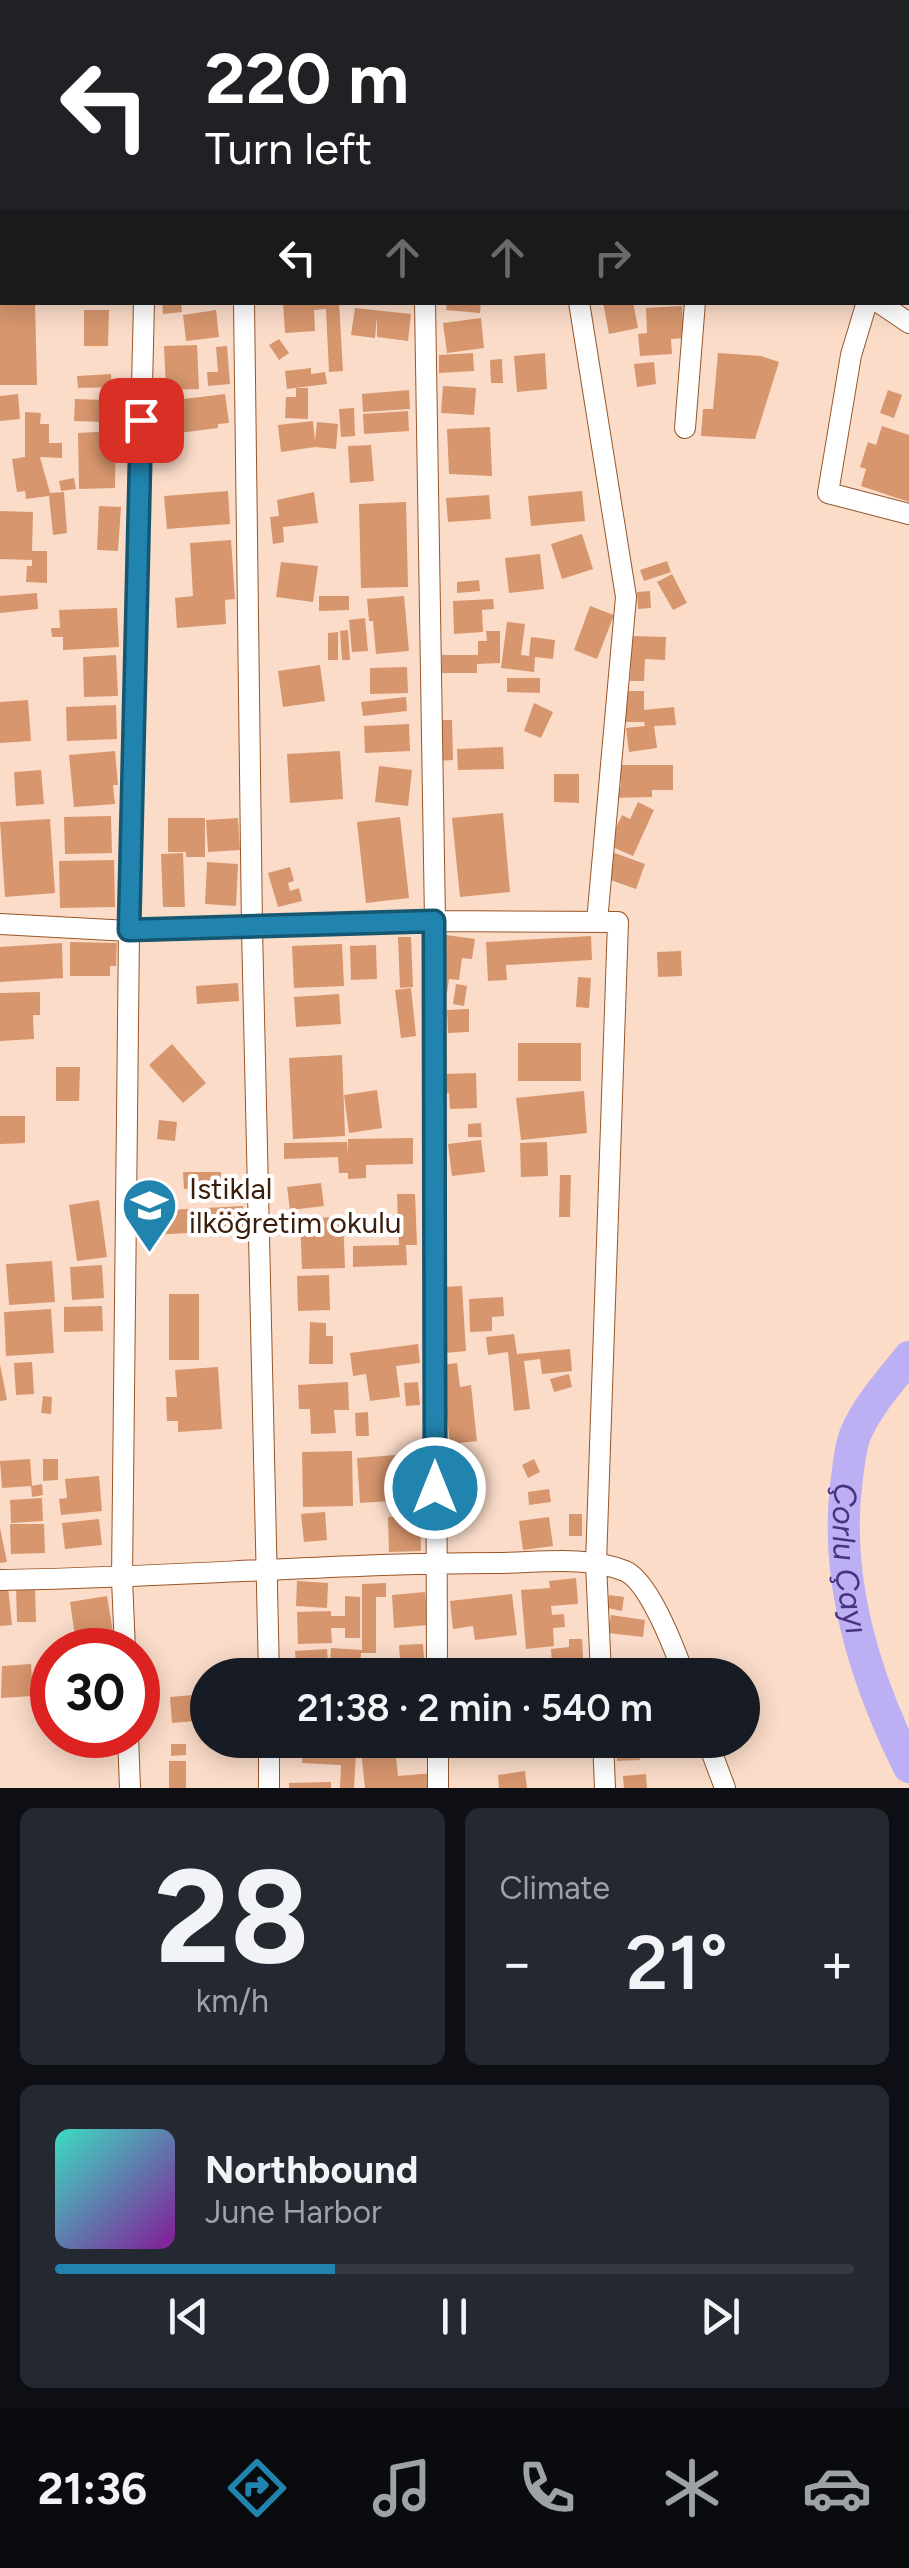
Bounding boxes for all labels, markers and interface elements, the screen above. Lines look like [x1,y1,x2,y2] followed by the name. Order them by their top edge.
[205,36,409,121] text: 220 m
[40,40,170,170] icon: left
[205,121,372,175] text: Turn left
[270,230,325,285] icon: left
[375,230,430,285] icon: ahead
[480,230,535,285] icon: ahead
[585,230,640,285] icon: right
[99,378,184,463] pin
[114,393,169,448] icon: arrive
[189,1170,402,1241] place label: Istiklal ilköğretim okulu
[120,1175,180,1254] school or university icon: Istiklal ilköğretim okulu
[383,1436,487,1540] position arrow
[825,1481,876,1638] water label: Çorlu Çayı
[30,1628,160,1758] speed limit sign: 30
[297,1685,653,1731] text: 21:38 · 2 min · 540 m
[155,1839,310,1995] text: 28
[500,1869,610,1907] text: Climate
[626,1918,728,2008] text: 21°
[500,1930,534,1996] text: −
[820,1930,854,1996] text: +
[196,1982,269,2020] text: km/h
[205,2147,418,2193] text: Northbound
[205,2193,382,2231] text: June Harbor
[161,2289,216,2344] icon: previous
[427,2289,482,2344] icon: pause
[693,2289,748,2344] icon: next
[222,2453,292,2523] icon: directions
[367,2453,437,2523] icon: music
[512,2453,582,2523] icon: phone
[657,2453,727,2523] icon: climate
[802,2453,872,2523] icon: car
[37,2461,147,2515] text: 21:36

